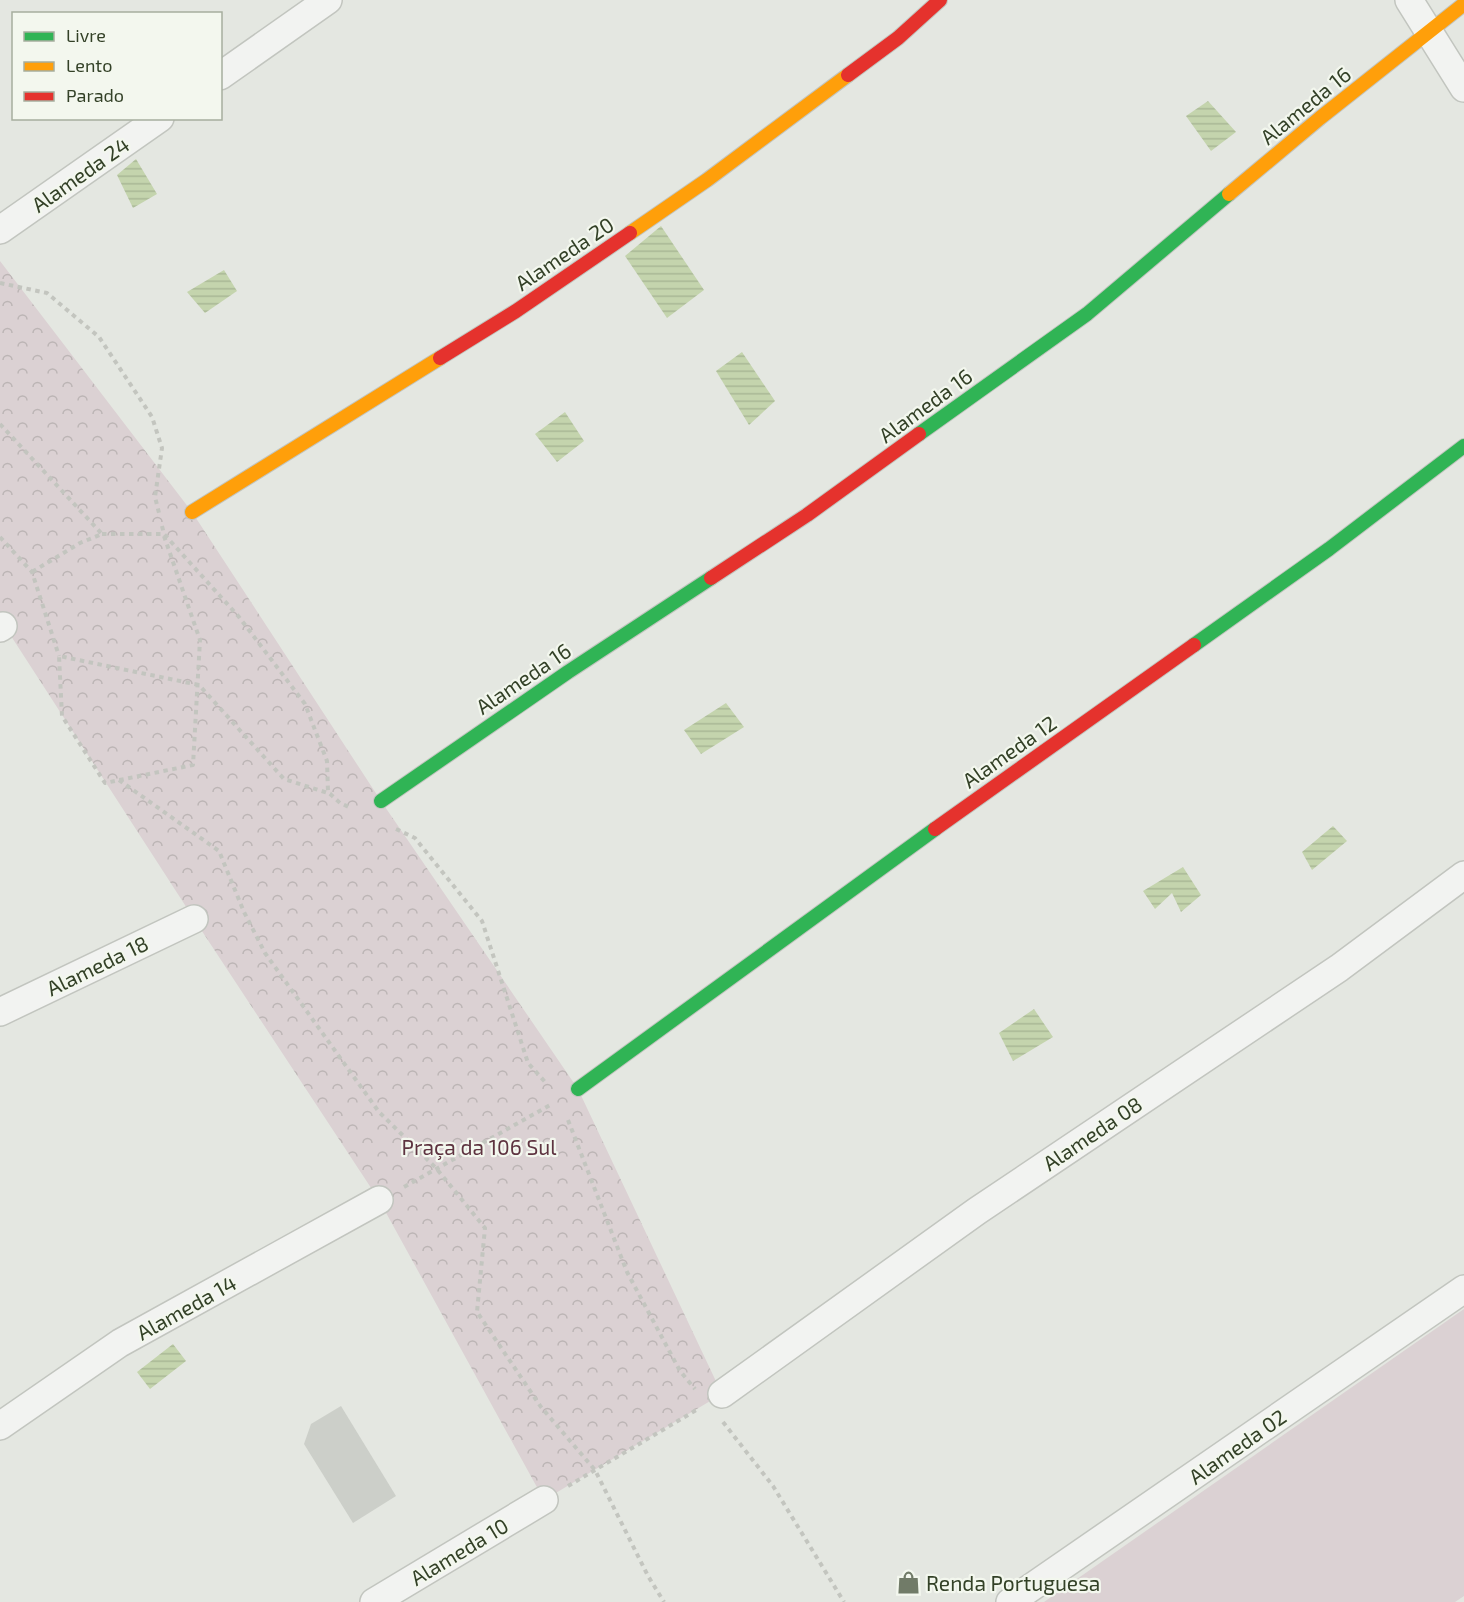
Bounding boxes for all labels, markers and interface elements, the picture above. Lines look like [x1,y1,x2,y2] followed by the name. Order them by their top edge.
[12,12,222,120] legend
[66,24,106,46] text: Livre
[66,54,112,76] text: Lento
[1255,61,1355,149] street label: Alameda 16
[66,84,124,106] text: Parado
[26,131,134,217] street label: Alameda 24
[510,211,618,295] street label: Alameda 20
[874,363,976,447] street label: Alameda 16
[471,637,575,719] street label: Alameda 16
[957,710,1061,792] street label: Alameda 12
[42,930,152,1000] street label: Alameda 18
[1038,1091,1146,1175] street label: Alameda 08
[402,1134,557,1161] park label: Praça da 106 Sul
[132,1269,240,1345] street label: Alameda 14
[1183,1403,1291,1489] street label: Alameda 02
[406,1512,512,1590] street label: Alameda 10
[895,1569,921,1595] shop icon: Renda Portuguesa
[926,1570,1100,1595] place label: Renda Portuguesa

